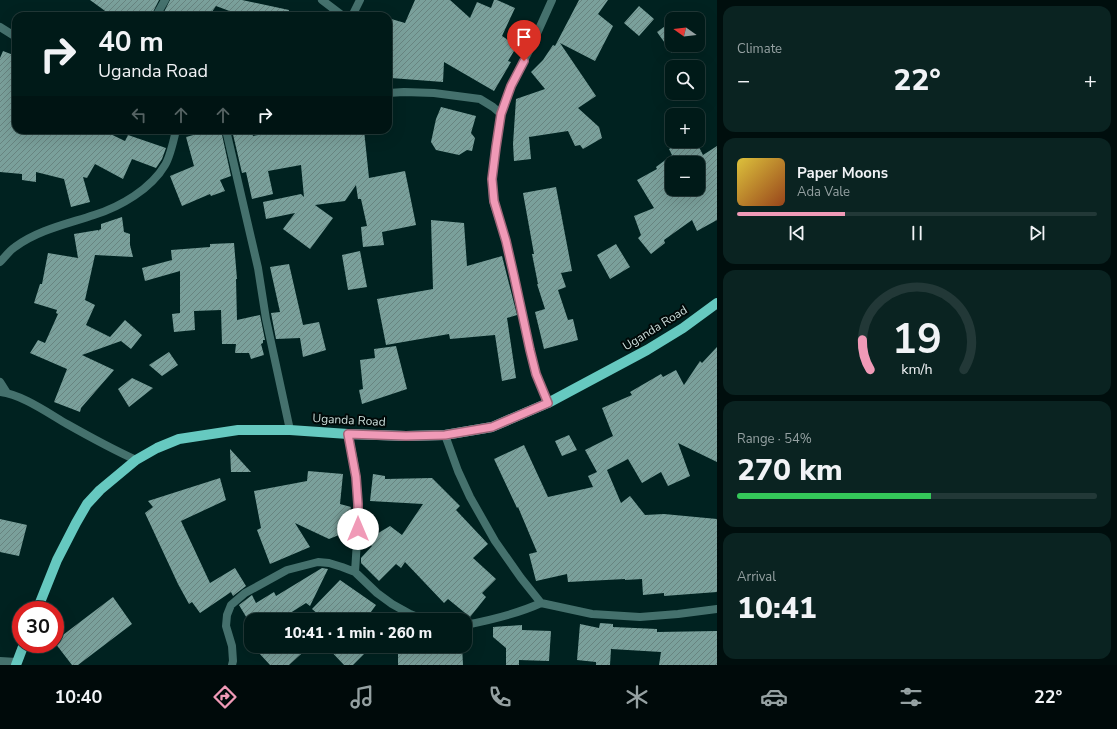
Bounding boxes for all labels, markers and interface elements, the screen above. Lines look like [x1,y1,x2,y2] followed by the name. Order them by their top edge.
[665,12,705,52] north arrow
[665,12,705,196] map controls
[507,20,541,61] pin
[98,23,164,61] text: 40 m
[513,26,535,48] icon: arrive
[32,28,84,80] icon: right
[737,40,782,58] text: Climate
[98,59,208,83] text: Uganda Road
[665,60,705,100] button: search
[893,60,941,101] text: 22°
[737,66,750,96] text: −
[1084,66,1097,96] text: +
[128,104,150,126] icon: left
[170,104,192,126] icon: ahead
[212,104,234,126] icon: ahead
[254,104,276,126] icon: right
[665,108,705,148] button: +
[665,156,705,196] button: −
[797,163,888,183] text: Paper Moons
[797,183,850,201] text: Ada Vale
[786,222,808,244] icon: previous
[906,222,928,244] icon: pause
[1026,222,1048,244] icon: next
[620,302,690,354] street label: Uganda Road
[892,311,942,368] text: 19
[901,360,933,379] text: km/h
[312,410,386,430] street label: Uganda Road
[737,430,812,448] text: Range · 54%
[737,450,843,491] text: 270 km
[337,508,379,550] position arrow
[737,568,776,586] text: Arrival
[737,588,817,629] text: 10:41
[12,601,64,653] speed limit sign: 30
[284,623,432,643] text: 10:41 · 1 min · 260 m
[211,683,239,711] icon: directions
[348,683,376,711] icon: music
[486,683,514,711] icon: phone
[623,683,651,711] icon: climate
[760,683,788,711] icon: car
[897,683,925,711] icon: filters
[55,685,102,709] text: 10:40
[1034,685,1062,709] text: 22°

